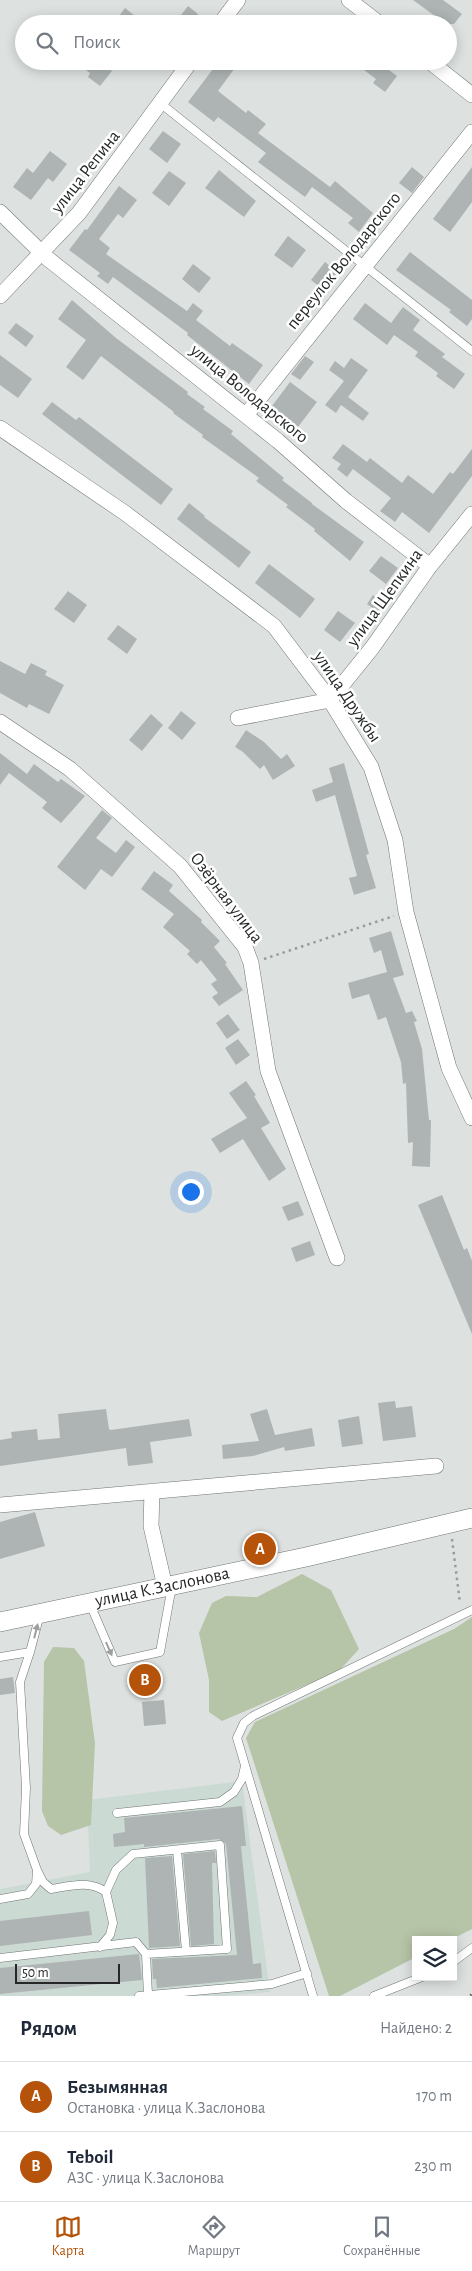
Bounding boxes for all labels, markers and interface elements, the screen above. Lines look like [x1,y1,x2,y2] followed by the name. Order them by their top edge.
[15,15,457,70] search box
[33,29,61,57] icon: search
[73,33,120,52] text: Поиск
[48,127,124,217] street label: улица Репина
[283,189,405,333] street label: переулок Володарского
[186,340,311,447] street label: улица Володарского
[343,546,426,651] street label: улица Щепкина
[309,647,385,746] street label: улица Дружбы
[186,849,266,947] street label: Озёрная улица
[178,1179,204,1205] your location
[244,1530,276,1568] pin: A
[93,1564,231,1611] street label: улица К.Заслонова
[32,1624,40,1639] one-way arrow
[106,1642,114,1656] one-way arrow
[129,1661,161,1699] pin: B
[412,1936,457,1981] map controls
[412,1936,457,1981] button: layers
[15,1961,120,1984] scale bar
[22,1966,49,1980] text: 50 m
[20,2018,77,2039] text: Рядом
[380,2020,452,2036] text: Найдено: 2
[67,2078,168,2097] text: Безымянная
[31,2088,41,2104] text: A
[416,2088,452,2104] text: 170 m
[67,2100,265,2116] text: Остановка · улица К.Заслонова
[67,2148,114,2167] text: Teboil
[31,2158,41,2174] text: B
[414,2158,452,2174] text: 230 m
[67,2170,224,2186] text: АЗС · улица К.Заслонова
[52,2213,84,2260] tab: Карта
[187,2213,240,2260] tab: Маршрут
[343,2213,420,2260] tab: Сохранённые

